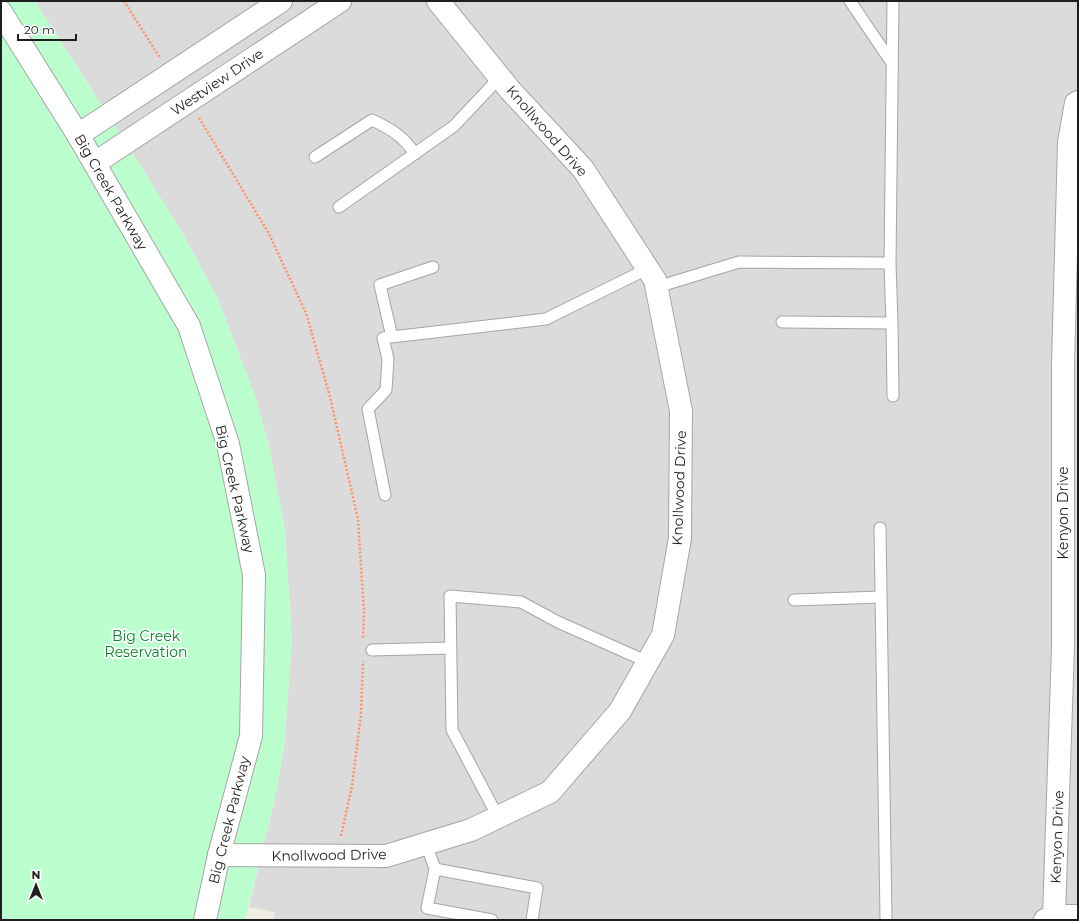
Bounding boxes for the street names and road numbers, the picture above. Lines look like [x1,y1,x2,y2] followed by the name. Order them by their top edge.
[167,44,267,120] street label: Westview Drive
[502,82,592,180] street label: Knollwood Drive
[70,131,152,254] street label: Big Creek Parkway
[211,423,259,555] street label: Big Creek Parkway
[668,430,690,546] street label: Knollwood Drive
[1054,466,1072,560] street label: Kenyon Drive
[204,754,254,886] street label: Big Creek Parkway
[1046,790,1068,884] street label: Kenyon Drive
[271,845,387,865] street label: Knollwood Drive

